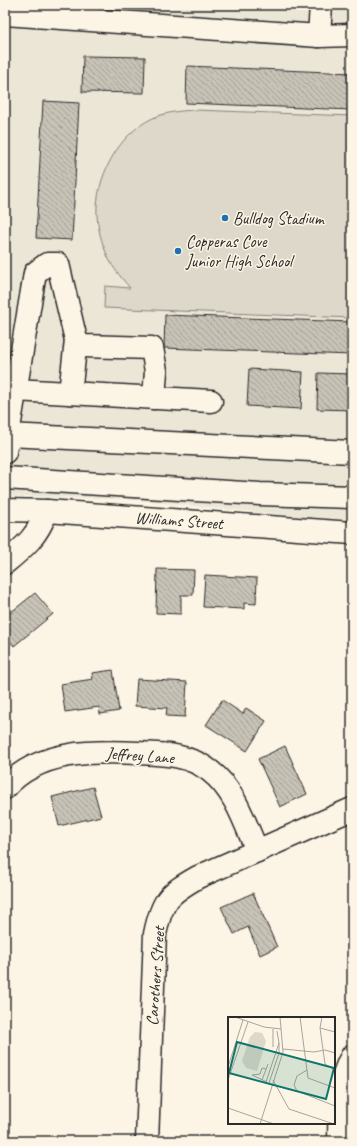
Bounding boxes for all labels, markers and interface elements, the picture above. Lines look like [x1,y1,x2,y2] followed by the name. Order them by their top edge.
[233,208,325,229] place label: Bulldog Stadium
[220,213,230,223] marker: Bulldog Stadium
[185,231,295,272] place label: Copperas Cove Junior High School
[173,246,183,256] marker: Copperas Cove Junior High School
[134,507,226,534] street label: Williams Street
[104,743,176,768] street label: Jeffrey Lane
[142,923,170,1026] street label: Carothers Street
[228,1017,335,1124] inset map

